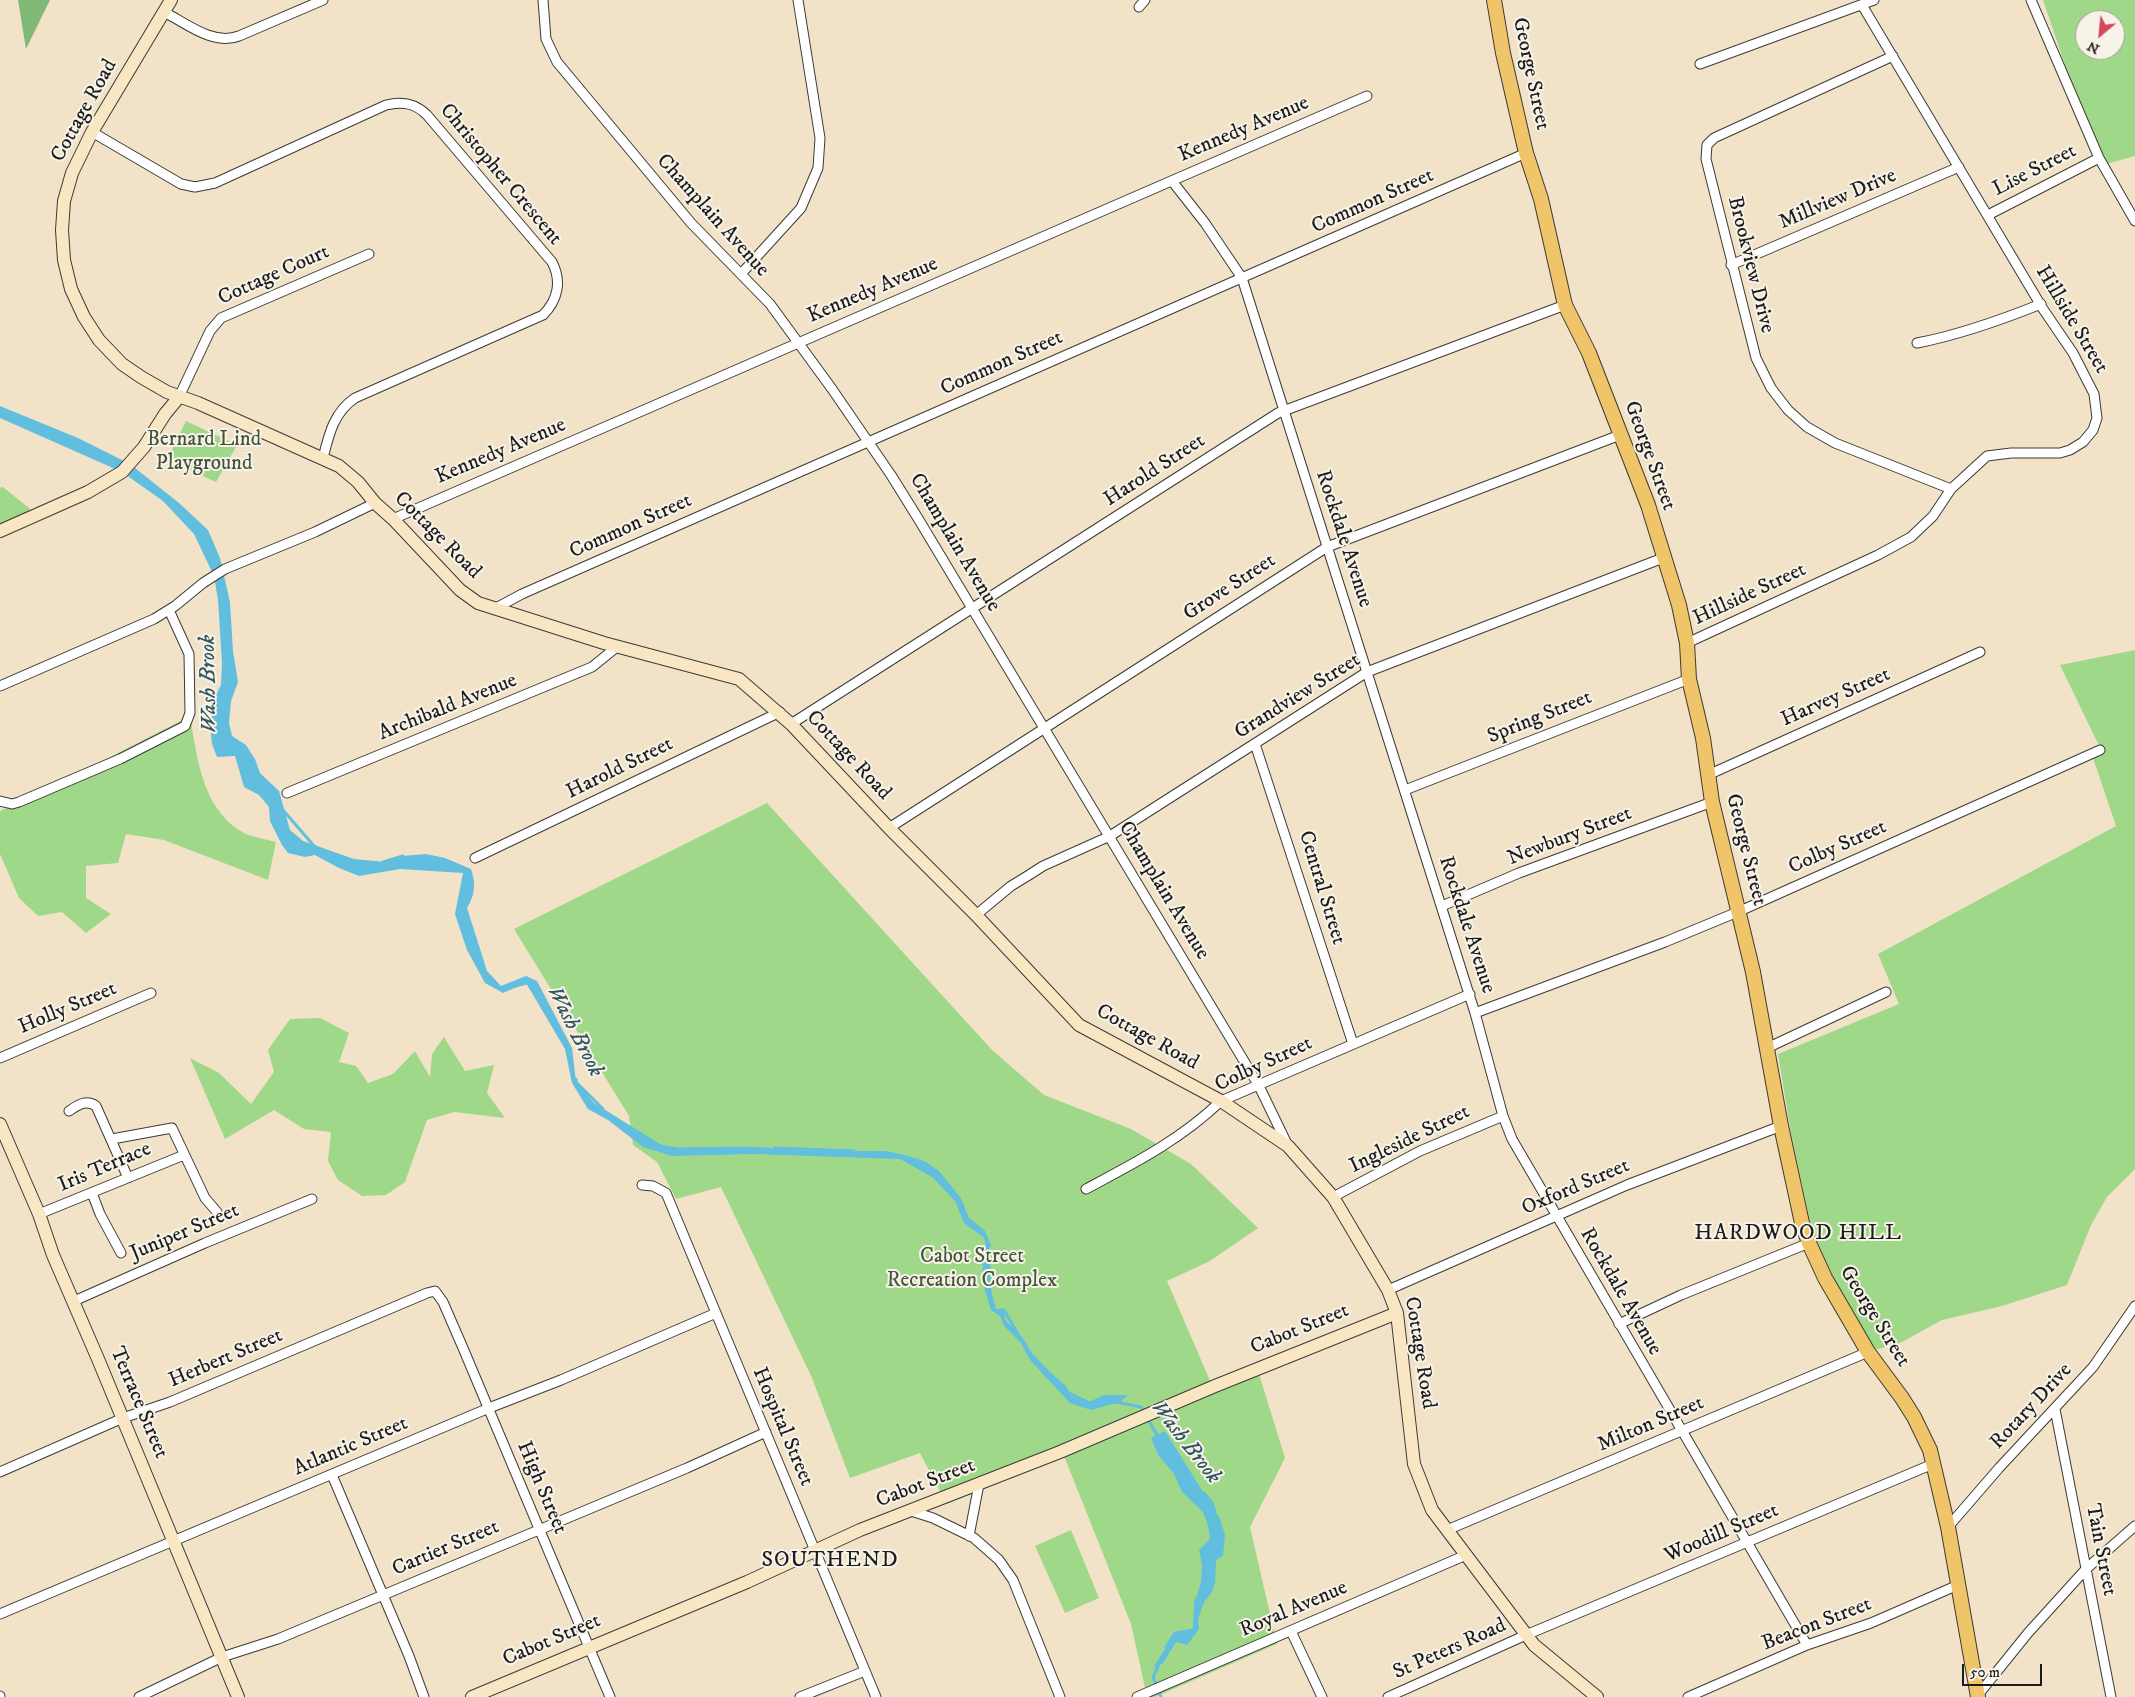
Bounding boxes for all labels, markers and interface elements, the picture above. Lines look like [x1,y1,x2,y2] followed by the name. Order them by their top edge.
[2075,10,2125,60] north arrow
[1506,15,1554,133] street label: George Street
[2084,37,2103,58] text: N
[46,55,124,167] street label: Cottage Road
[1175,91,1313,169] street label: Kennedy Avenue
[433,99,567,251] street label: Christopher Crescent
[1989,139,2081,203] street label: Lise Street
[650,149,774,283] street label: Champlain Avenue
[1308,164,1438,240] street label: Common Street
[1776,164,1900,236] street label: Millview Drive
[1721,194,1779,336] street label: Brookview Drive
[215,240,333,312] street label: Cottage Court
[804,252,942,330] street label: Kennedy Avenue
[2029,261,2113,379] street label: Hillside Street
[937,326,1067,402] street label: Common Street
[1618,398,1680,514] street label: George Street
[432,413,570,491] street label: Kennedy Avenue
[147,428,261,478] park label: Bernard Lind Playground
[1100,429,1210,513] street label: Harold Street
[1309,467,1377,611] street label: Rockdale Avenue
[903,469,1005,617] street label: Champlain Avenue
[388,487,486,585] street label: Cottage Road
[566,489,696,565] street label: Common Street
[1179,549,1281,627] street label: Grove Street
[1690,558,1810,632] street label: Hillside Street
[196,635,224,733] water label: Wash Brook
[1230,648,1366,746] street label: Grandview Street
[1778,663,1894,733] street label: Harvey Street
[375,669,521,747] street label: Archibald Avenue
[1484,686,1596,750] street label: Spring Street
[800,706,896,806] street label: Cottage Road
[563,732,677,806] street label: Harold Street
[1719,791,1771,909] street label: George Street
[1504,802,1636,872] street label: Newbury Street
[1785,815,1891,881] street label: Colby Street
[1112,817,1214,965] street label: Champlain Avenue
[1292,828,1350,948] street label: Central Street
[1432,853,1500,997] street label: Rockdale Avenue
[15,977,121,1041] street label: Holly Street
[540,982,608,1082] water label: Wash Brook
[1091,999,1203,1077] street label: Cottage Road
[1211,1032,1317,1098] street label: Colby Street
[1346,1100,1474,1180] street label: Ingleside Street
[55,1137,155,1199] street label: Iris Terrace
[1518,1154,1634,1222] street label: Oxford Street
[127,1199,243,1267] street label: Juniper Street
[1693,1221,1903,1247] district label: HARDWOOD HILL
[1573,1224,1667,1360] street label: Rockdale Avenue
[887,1245,1057,1295] park label: Cabot Street Recreation Complex
[1833,1262,1915,1372] street label: George Street
[1398,1295,1440,1411] street label: Cottage Road
[1247,1299,1353,1361] street label: Cabot Street
[165,1324,287,1394] street label: Herbert Street
[103,1343,173,1463] street label: Terrace Street
[1986,1359,2078,1455] street label: Rotary Drive
[746,1364,818,1490] street label: Hospital Street
[1594,1391,1708,1459] street label: Milton Street
[1144,1396,1226,1490] water label: Wash Brook
[290,1412,412,1482] street label: Atlantic Street
[510,1438,572,1538] street label: High Street
[873,1454,979,1514] street label: Cabot Street
[1661,1499,1783,1569] street label: Woodill Street
[2079,1502,2121,1598] street label: Tain Street
[389,1515,503,1583] street label: Cartier Street
[760,1548,900,1574] district label: SOUTHEND
[1236,1576,1352,1644] street label: Royal Avenue
[1759,1593,1875,1657] street label: Beacon Street
[499,1609,605,1673] street label: Cabot Street
[1390,1614,1510,1686] street label: St Peters Road
[1965,1654,2045,1686] scale bar
[1970,1663,2000,1682] text: 50 m

